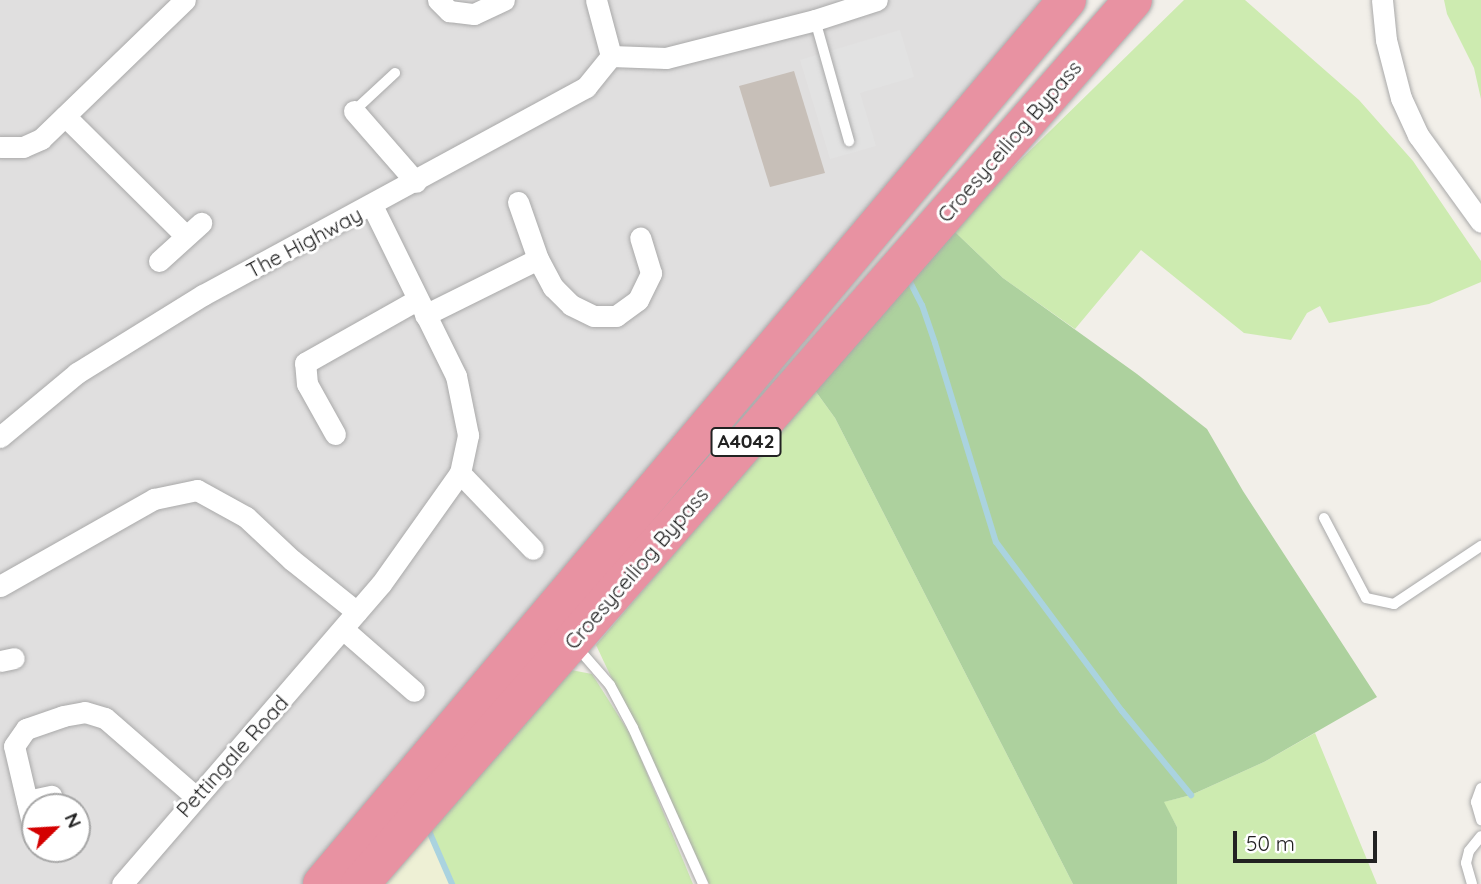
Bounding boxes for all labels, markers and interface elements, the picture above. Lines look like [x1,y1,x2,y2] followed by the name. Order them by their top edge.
[932,55,1086,227] street label: Croesyceiliog Bypass
[242,201,366,283] street label: The Highway
[709,426,783,458] road number: A4042
[559,482,713,654] street label: Croesyceiliog Bypass
[171,690,293,822] street label: Pettingale Road
[21,793,91,863] north arrow
[60,809,87,832] text: N
[1236,818,1380,862] scale bar
[1246,830,1295,856] text: 50 m

